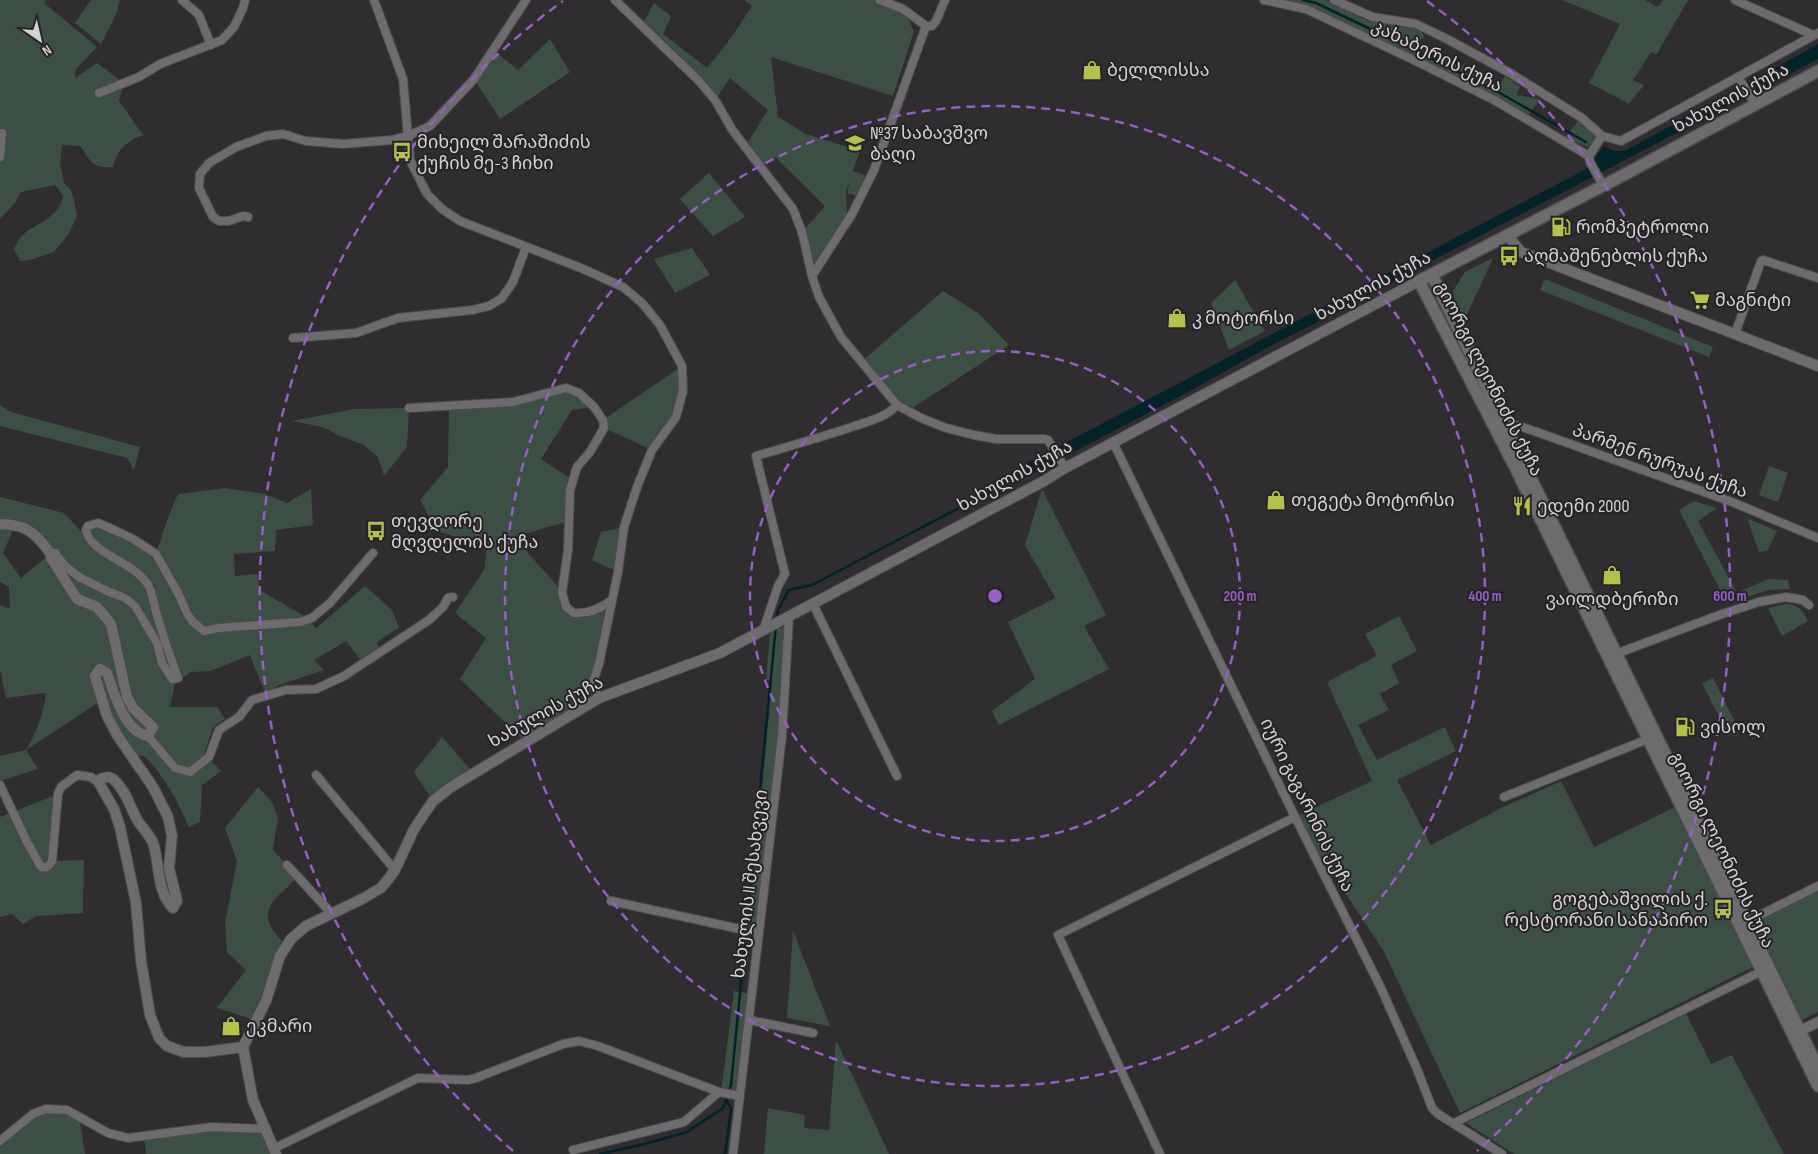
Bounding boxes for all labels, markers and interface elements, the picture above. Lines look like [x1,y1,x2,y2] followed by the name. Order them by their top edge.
[15,15,65,65] north arrow
[1368,15,1506,97] street label: კახაბერის ქუჩა
[39,41,55,60] text: N
[1081,59,1103,81] shop icon: ბელლისსა
[1670,59,1792,137] street label: ხახულის ქუჩა
[1107,60,1210,81] place label: ბელლისსა
[870,123,988,165] place label: №37 საბავშვო ბაღი
[417,132,591,174] place label: მიხეილ შარაშიძის ქუჩის მე-3 ჩიხი
[844,132,866,154] school or university icon: №37 საბავშვო ბაღი
[391,141,413,163] bus stop icon: მიხეილ შარაშიძის ქუჩის მე-3 ჩიხი
[1550,216,1572,238] fuel station icon: რომპეტროლი
[1576,217,1709,238] place label: რომპეტროლი
[1498,245,1520,267] bus stop icon: აღმაშენებლის ქუჩა
[1524,246,1708,267] place label: აღმაშენებლის ქუჩა
[1312,247,1434,325] street label: ხახულის ქუჩა
[1431,278,1547,480] street label: გიორგი ლეონიძის ქუჩა
[1689,289,1711,311] supermarket icon: მაგნიტი
[1715,290,1791,311] place label: მაგნიტი
[1166,307,1188,329] shop icon: კ მოტორსი
[1192,308,1294,329] place label: კ მოტორსი
[1569,419,1751,503] street label: პარმენ რურუას ქუჩა
[954,436,1076,516] street label: ხახულის ქუჩა
[1265,489,1287,511] shop icon: თეგეტა მოტორსი
[1291,490,1455,511] place label: თეგეტა მოტორსი
[1511,495,1533,517] restaurant icon: ედემი 2000
[1537,496,1629,517] place label: ედემი 2000
[391,511,538,553] place label: თევდორე მღვდელის ქუჩა
[365,520,387,542] bus stop icon: თევდორე მღვდელის ქუჩა
[1601,564,1623,586] shop icon: ვაილდბერიზი
[986,587,1004,605] centre of rings
[1223,587,1257,606] text: 200 m
[1468,587,1502,606] text: 400 m
[1713,587,1747,606] text: 600 m
[1545,589,1679,610] place label: ვაილდბერიზი
[485,672,607,752] street label: ხახულის ქუჩა
[1256,715,1358,895] street label: იური გაგარინის ქუჩა
[1674,716,1696,738] fuel station icon: ვისოლ
[1700,717,1766,738] place label: ვისოლ
[1665,748,1779,952] street label: გიორგი ლეონიძის ქუჩა
[728,788,772,980] street label: ხახულის II შესახვევი
[1505,889,1708,931] place label: გოგებაშვილის ქ. რესტორანი სანაპირო
[1712,898,1734,920] bus stop icon: გოგებაშვილის ქ. რესტორანი სანაპირო
[220,1015,242,1037] shop icon: ეკმარი
[246,1016,312,1037] place label: ეკმარი

